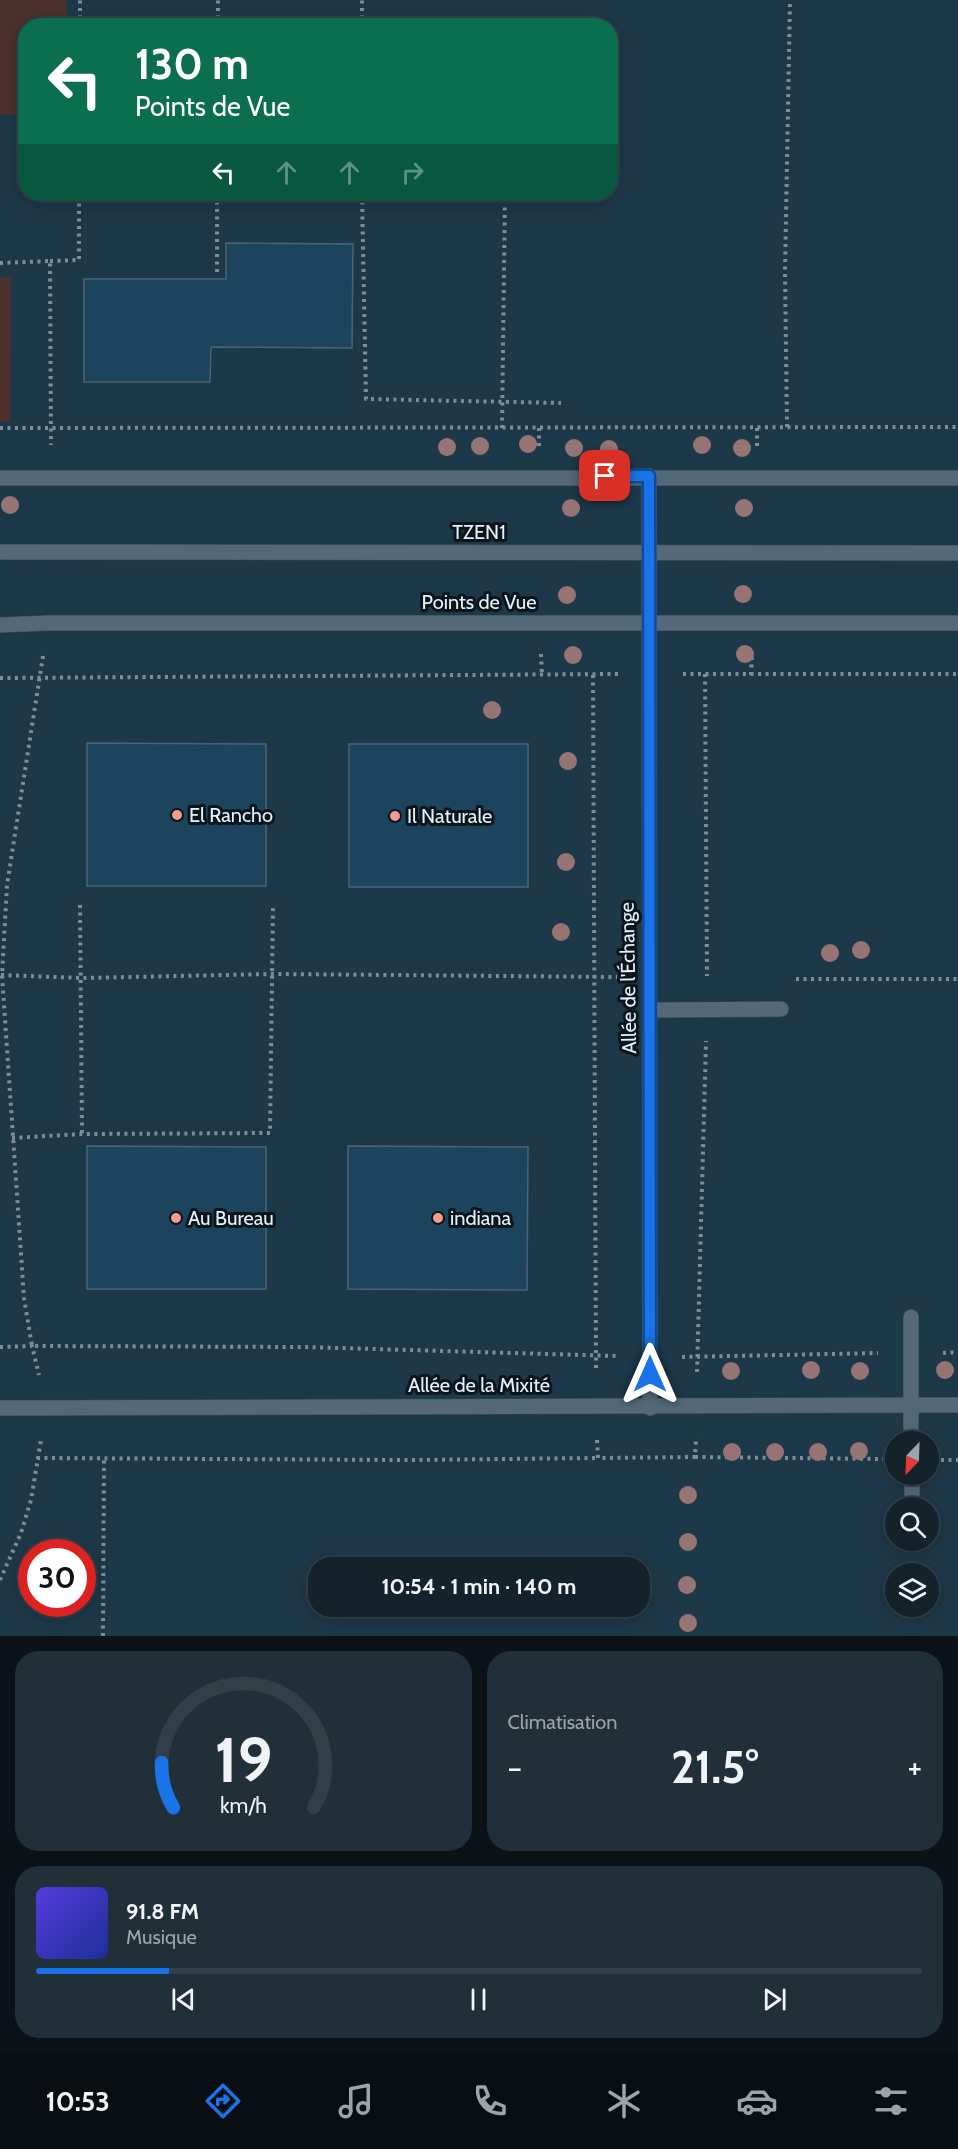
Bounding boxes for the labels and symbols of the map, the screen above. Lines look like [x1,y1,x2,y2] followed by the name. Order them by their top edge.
[579,450,630,501] pin
[452,520,506,544] street label: TZEN1
[422,590,537,614] street label: Points de Vue
[189,803,273,827] place label: El Rancho
[407,804,492,828] place label: Il Naturale
[170,808,184,822] marker: El Rancho
[388,809,402,823] marker: Il Naturale
[615,902,641,1054] street label: Allée de l'Échange
[188,1206,274,1230] place label: Au Bureau
[450,1206,512,1230] place label: indiana
[169,1211,183,1225] marker: Au Bureau
[431,1211,445,1225] marker: indiana
[618,1342,682,1406] position arrow
[408,1373,550,1397] street label: Allée de la Mixité
[885,1431,939,1485] north arrow
[18,1539,96,1617] speed limit sign: 30

